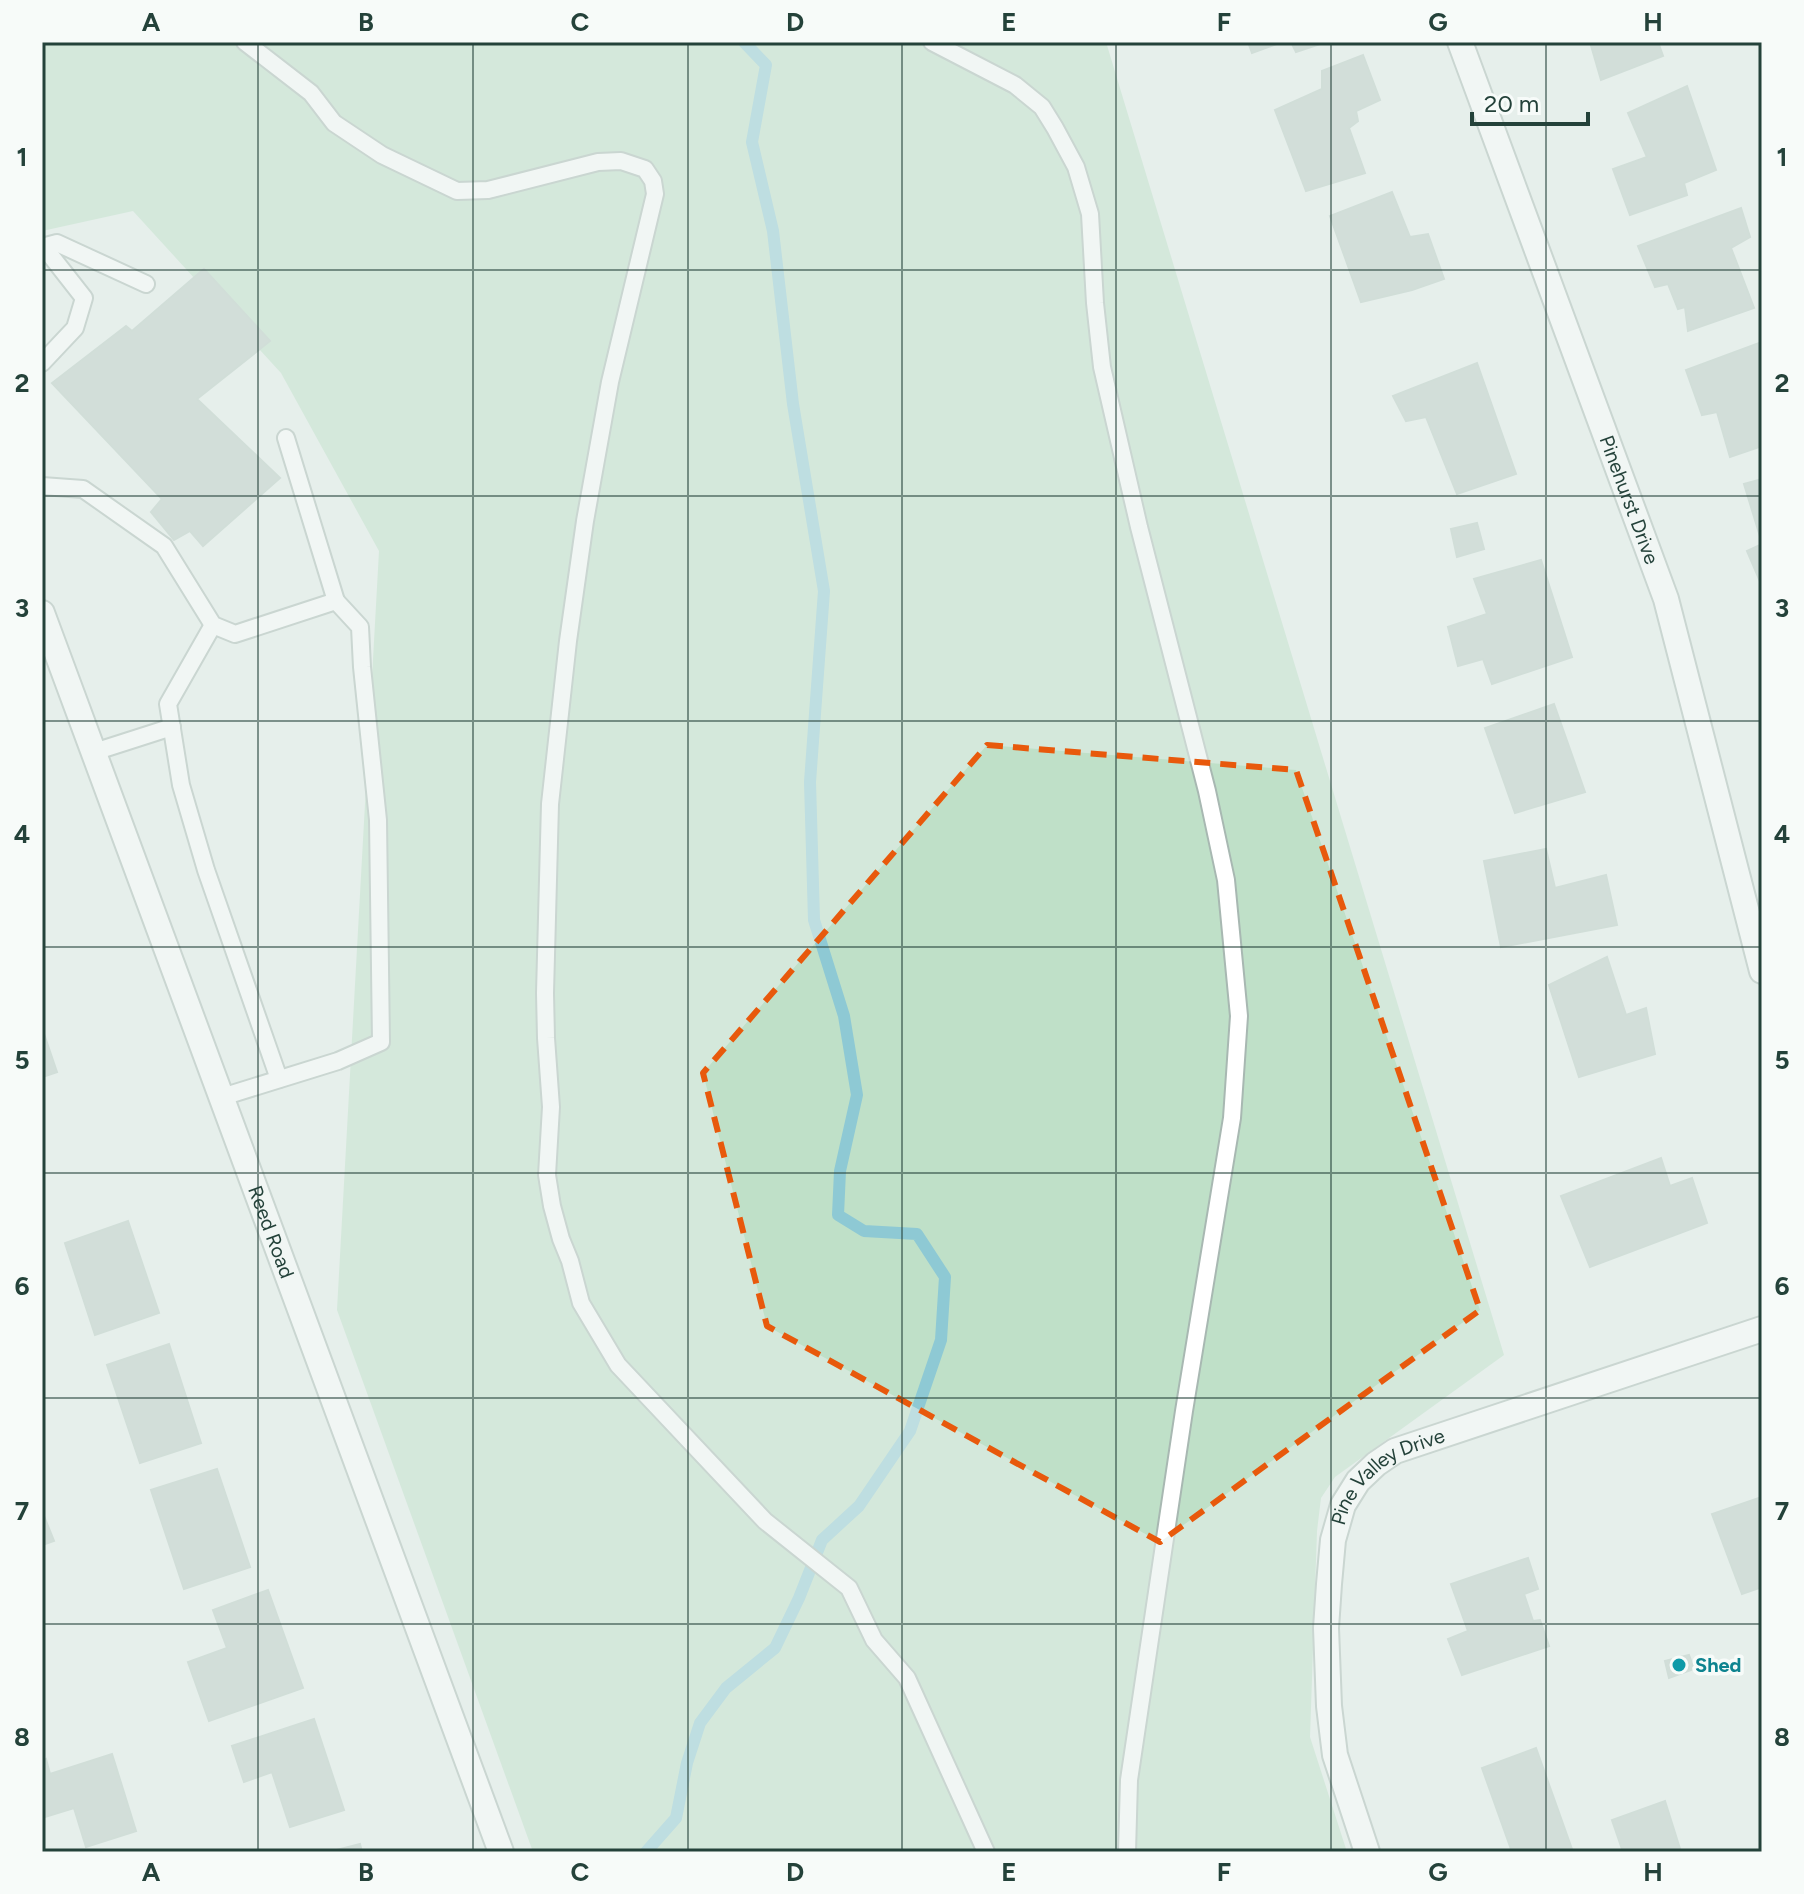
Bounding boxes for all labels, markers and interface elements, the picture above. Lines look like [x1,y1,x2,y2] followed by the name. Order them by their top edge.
[142,6,161,38] text: A
[358,6,374,38] text: B
[571,6,590,38] text: C
[786,6,804,38] text: D
[1001,6,1017,38] text: E
[1217,6,1231,38] text: F
[1428,6,1448,38] text: G
[1643,6,1663,38] text: H
[1472,76,1588,126] scale bar
[1484,89,1539,118] text: 20 m
[17,141,27,173] text: 1
[1777,141,1787,173] text: 1
[14,367,30,399] text: 2
[1774,367,1790,399] text: 2
[1595,432,1664,568] street label: Pinehurst Drive
[15,592,29,624] text: 3
[1775,592,1789,624] text: 3
[14,818,30,850] text: 4
[1774,818,1790,850] text: 4
[14,1044,30,1076] text: 5
[1774,1044,1790,1076] text: 5
[243,1182,299,1282] street label: Reed Road
[14,1270,30,1302] text: 6
[1774,1270,1790,1302] text: 6
[1326,1423,1448,1528] street label: Pine Valley Drive
[15,1495,29,1527] text: 7
[1775,1495,1789,1527] text: 7
[1695,1653,1742,1677] place label: Shed
[1670,1656,1688,1674] marker: Shed
[14,1721,30,1753] text: 8
[1774,1721,1790,1753] text: 8
[142,1856,161,1888] text: A
[358,1856,374,1888] text: B
[571,1856,590,1888] text: C
[786,1856,804,1888] text: D
[1001,1856,1017,1888] text: E
[1217,1856,1231,1888] text: F
[1428,1856,1448,1888] text: G
[1643,1856,1663,1888] text: H

